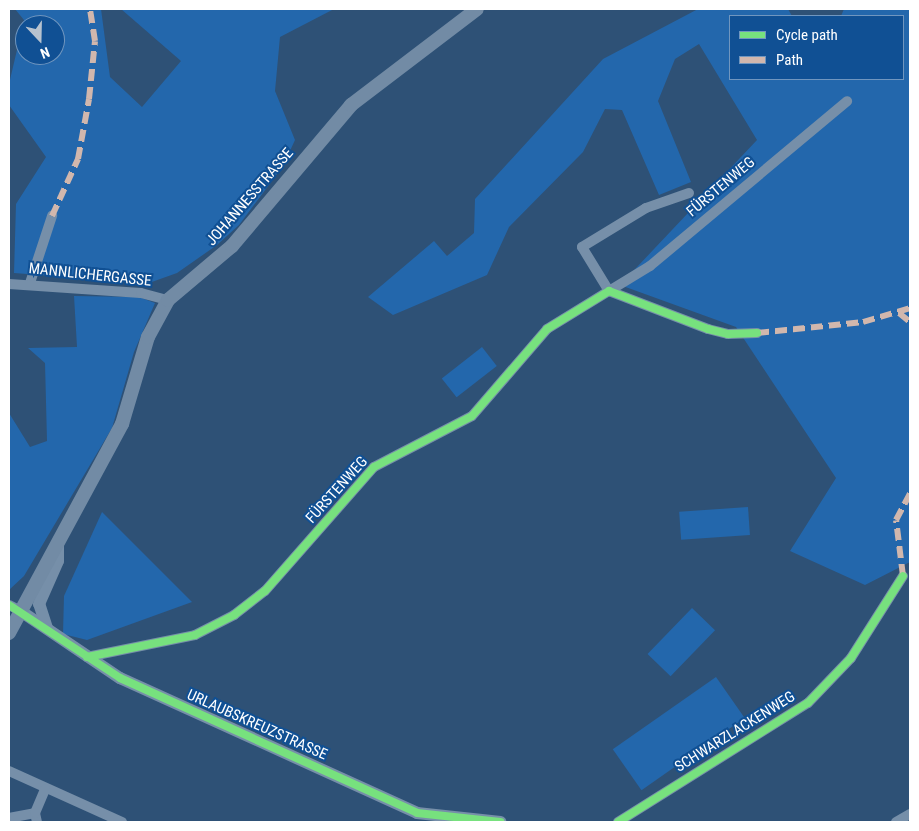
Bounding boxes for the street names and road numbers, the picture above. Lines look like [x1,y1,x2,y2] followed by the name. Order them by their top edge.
[203,145,297,249] street label: JOHANNESSTRASSE
[683,153,759,221] street label: FÜRSTENWEG
[28,260,152,290] street label: MANNLICHERGASSE
[302,453,372,527] street label: FÜRSTENWEG
[184,686,330,764] street label: URLAUBSKREUZSTRASSE
[672,688,798,776] street label: SCHWARZLACKENWEG

